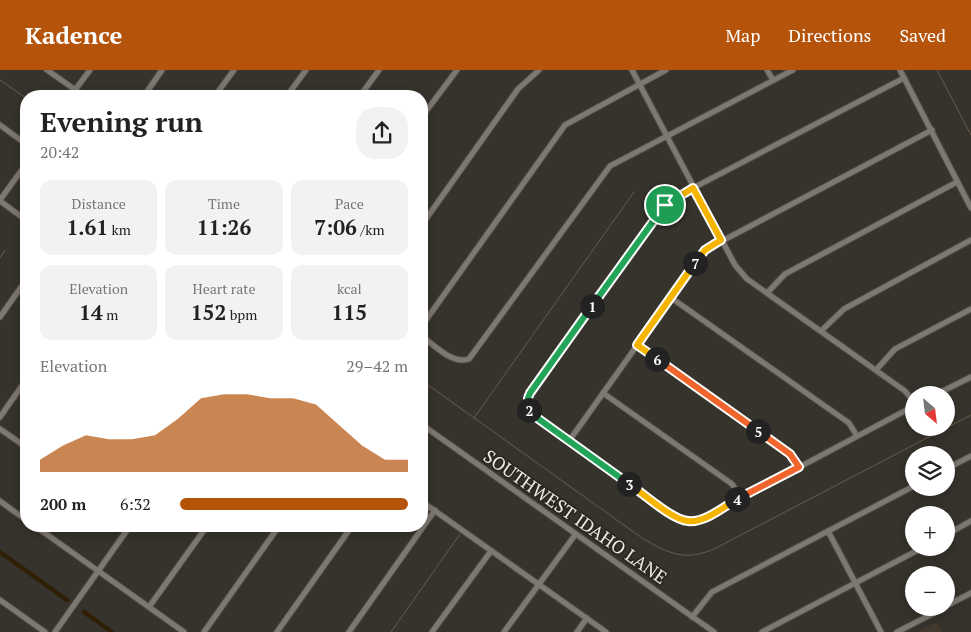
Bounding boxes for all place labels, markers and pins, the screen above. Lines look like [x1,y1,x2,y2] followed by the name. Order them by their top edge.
[644,184,686,226] pin
[682,250,708,276] pin: 7
[580,294,604,318] pin: 1
[644,346,670,372] pin: 6
[516,398,542,422] pin: 2
[746,418,770,444] pin: 5
[616,472,642,496] pin: 3
[724,486,750,512] pin: 4

